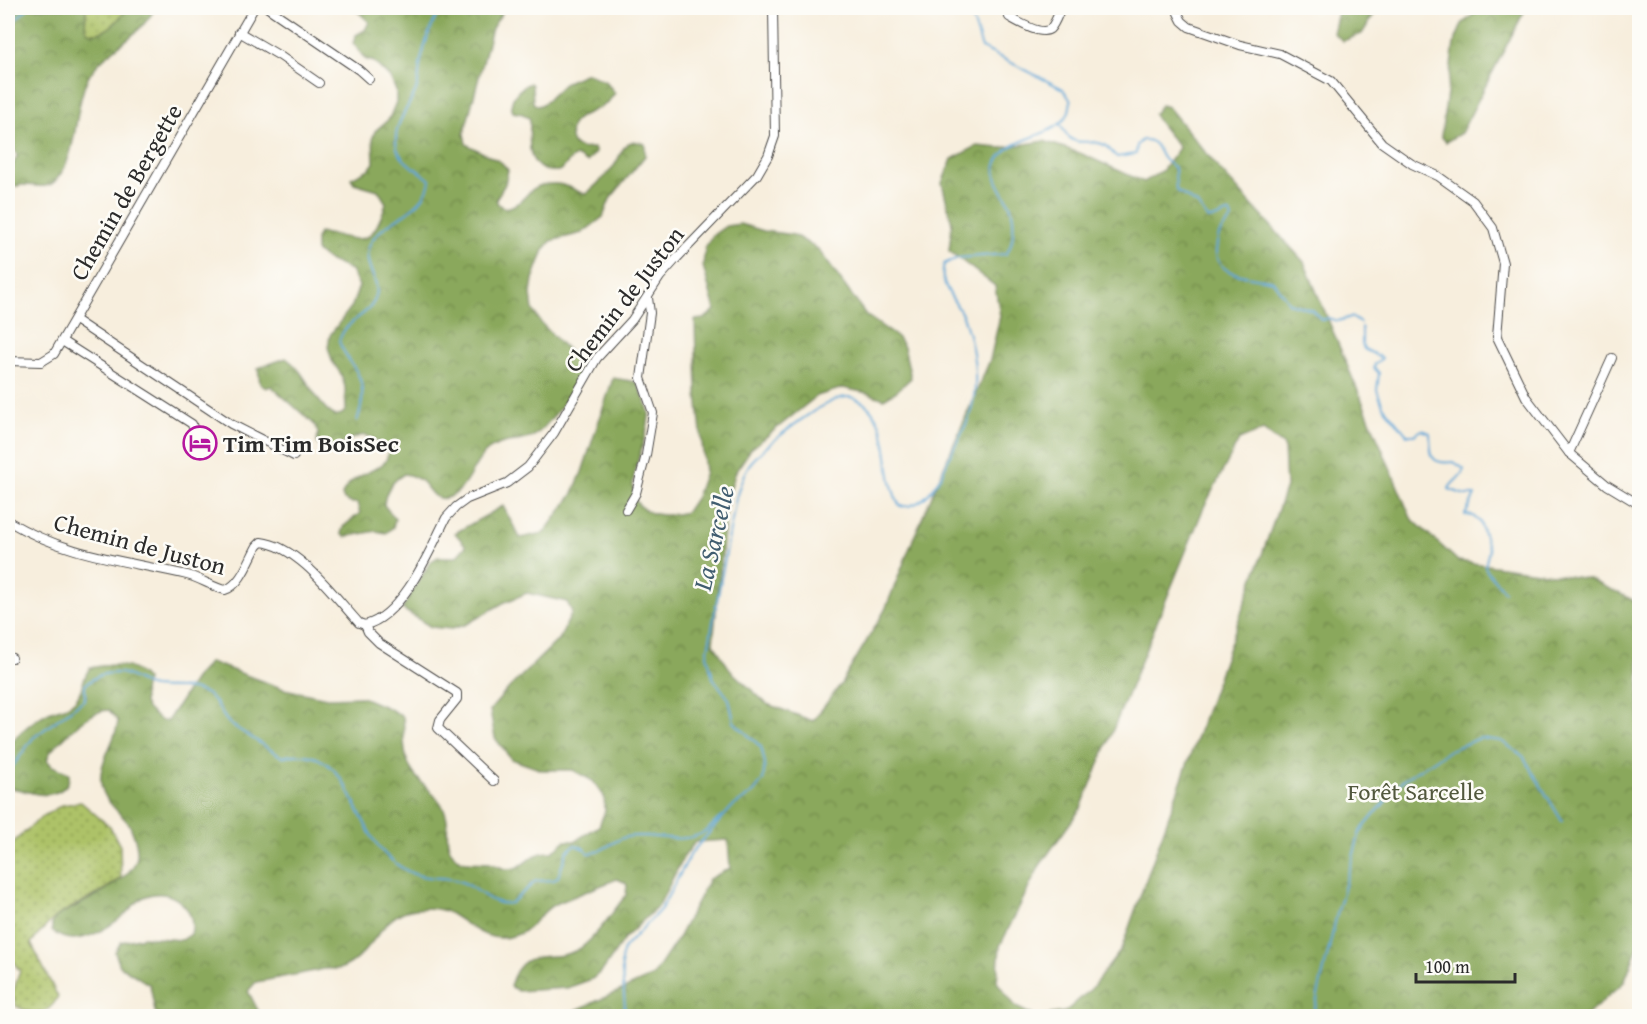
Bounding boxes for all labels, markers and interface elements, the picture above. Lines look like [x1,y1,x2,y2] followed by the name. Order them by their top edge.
[61,97,191,287] street label: Chemin de Bergette
[556,218,692,379] street label: Chemin de Juston
[182,425,218,461] hotel icon: Tim Tim BoisSec
[223,426,399,461] place label: Tim Tim BoisSec
[682,482,744,595] water label: La Sarcelle
[50,504,230,584] street label: Chemin de Juston
[1347,774,1485,809] park label: Forêt Sarcelle
[1416,946,1515,984] scale bar
[1425,953,1470,980] text: 100 m

